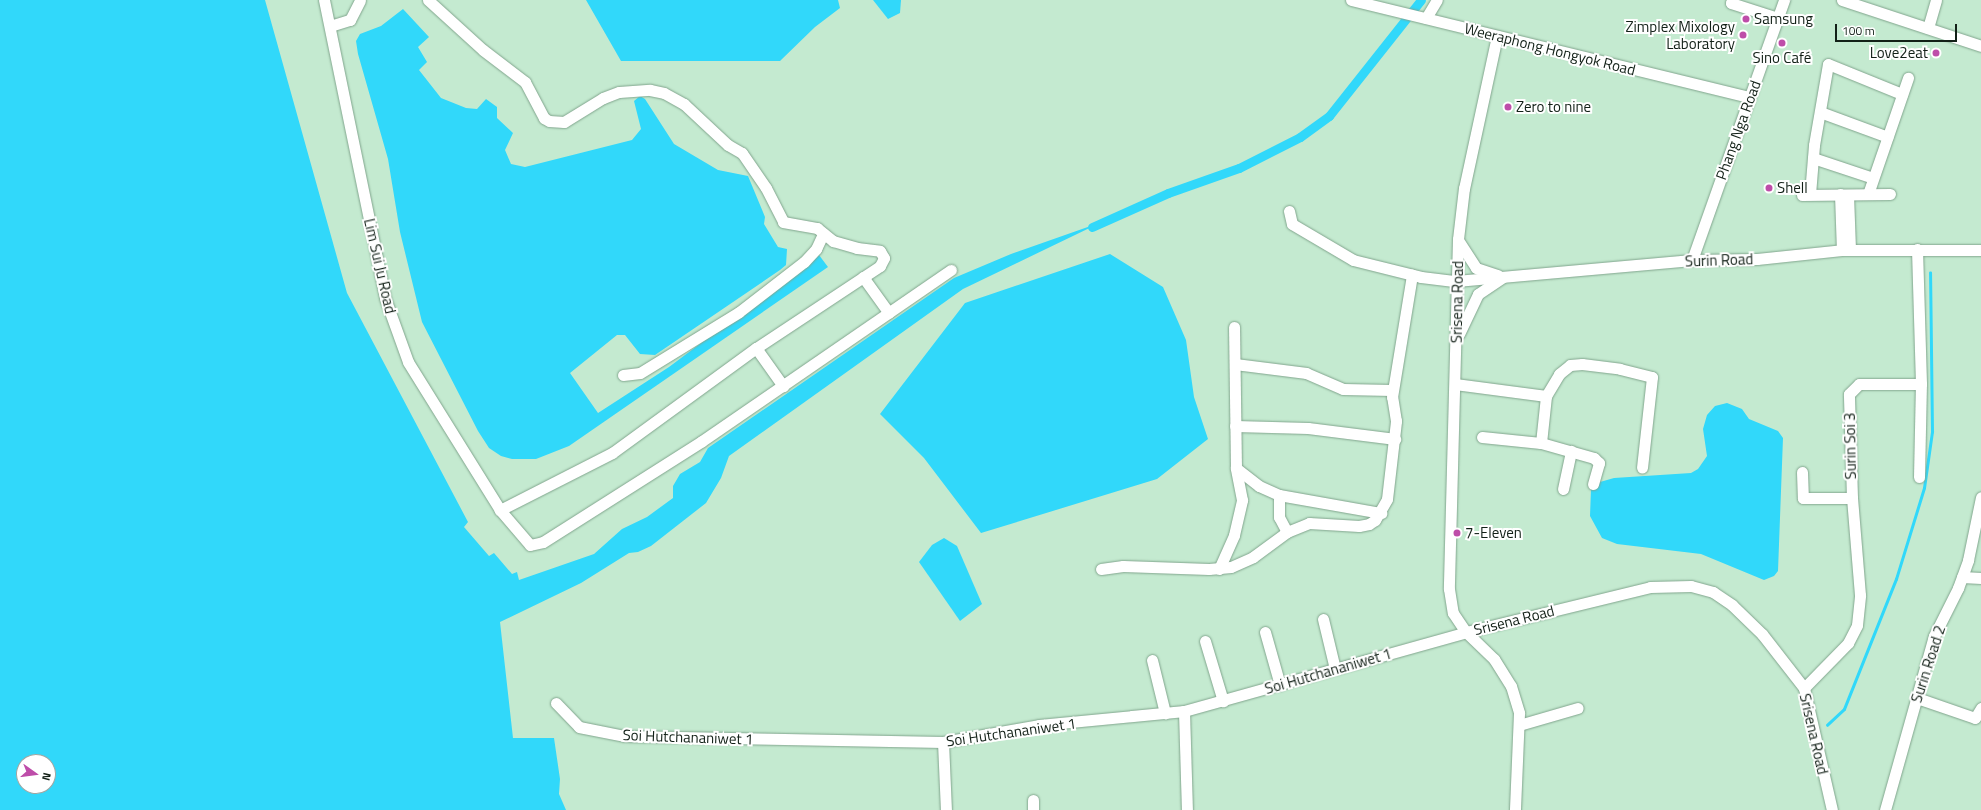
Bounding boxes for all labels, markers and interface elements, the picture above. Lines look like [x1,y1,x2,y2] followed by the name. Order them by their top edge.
[1754,10,1813,28] place label: Samsung
[1741,14,1751,24] marker: Samsung
[1837,16,1959,42] scale bar
[1625,17,1735,52] place label: Zimplex Mixology Laboratory
[1463,19,1637,79] street label: Weeraphong Hongyok Road
[1842,21,1875,40] text: 100 m
[1738,30,1748,40] marker: Zimplex Mixology Laboratory
[1777,38,1787,48] marker: Sino Café
[1870,44,1928,62] place label: Love2eat
[1931,48,1941,58] marker: Love2eat
[1753,49,1811,67] place label: Sino Café
[1712,78,1764,182] street label: Phang Nga Road
[1516,98,1591,116] place label: Zero to nine
[1503,102,1513,112] marker: Zero to nine
[1777,179,1808,197] place label: Shell
[1764,183,1774,193] marker: Shell
[360,217,400,315] street label: Lim Sui Ju Road
[1685,250,1753,270] street label: Surin Road
[1447,261,1467,343] street label: Srisena Road
[1840,412,1860,480] street label: Surin Soi 3
[1465,524,1522,542] place label: 7-Eleven
[1452,528,1462,538] marker: 7-Eleven
[1472,601,1556,639] street label: Srisena Road
[1907,623,1949,705] street label: Surin Road 2
[1263,644,1393,698] street label: Soi Hutchananiwet 1
[1796,692,1832,776] street label: Srisena Road
[945,714,1077,750] street label: Soi Hutchananiwet 1
[622,726,754,748] street label: Soi Hutchananiwet 1
[16,754,56,794] north arrow
[38,771,55,782] text: N

